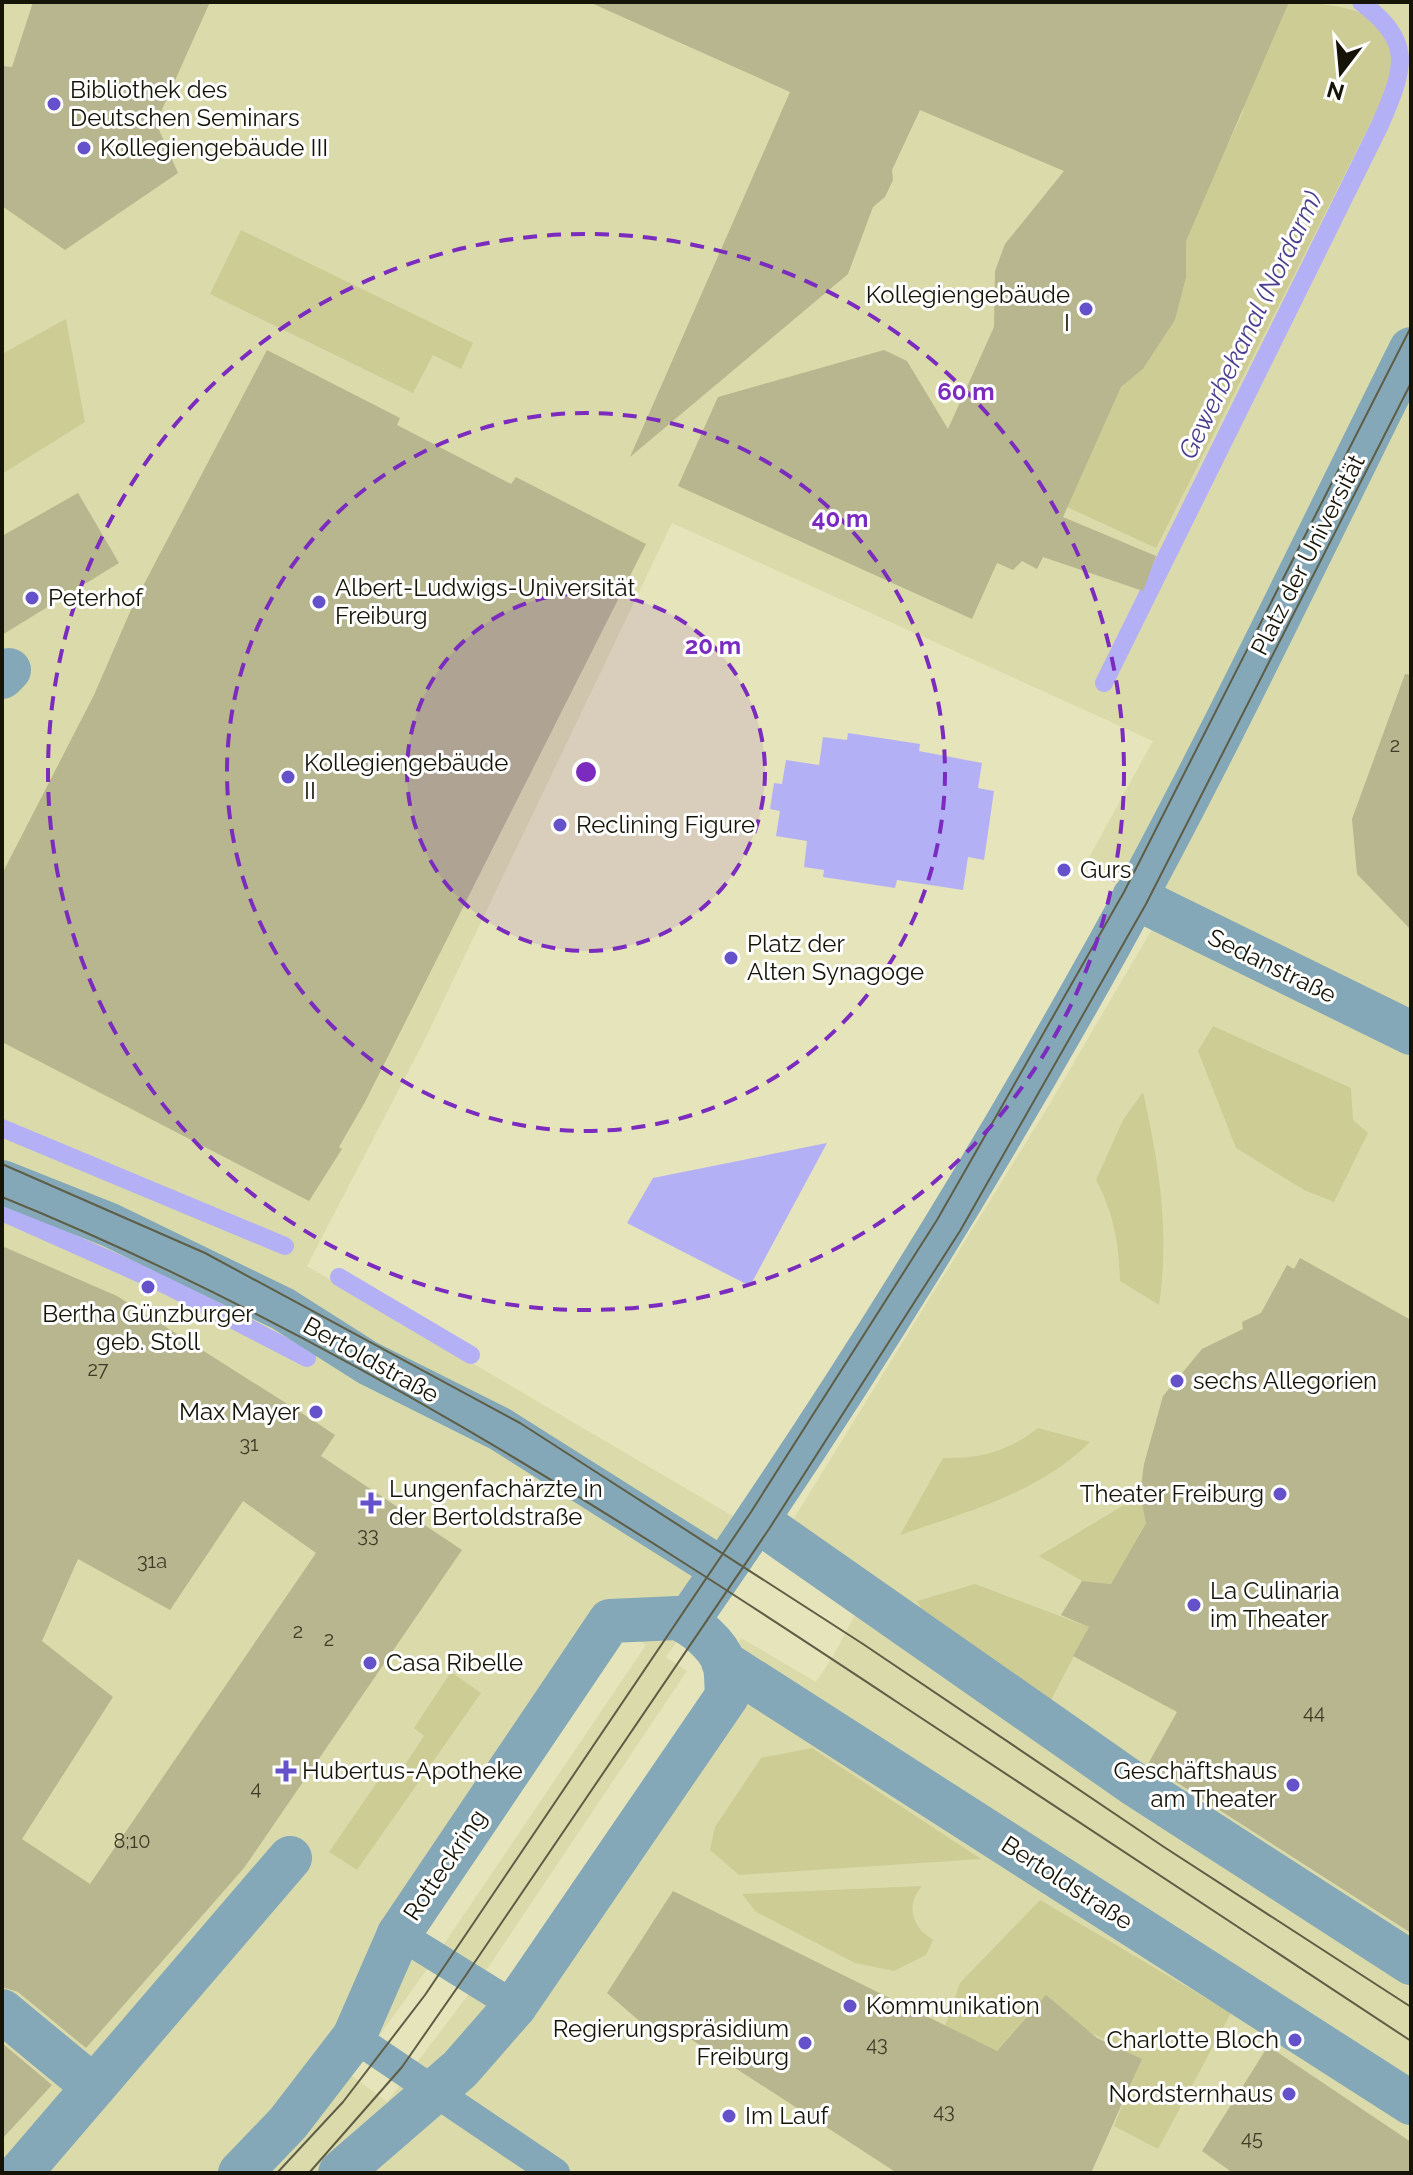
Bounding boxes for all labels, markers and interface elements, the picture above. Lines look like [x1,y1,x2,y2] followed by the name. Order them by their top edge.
[1301,32,1381,112] north arrow
[70,75,300,132] place label: Bibliothek des Deutschen Seminars
[1324,76,1347,106] text: N
[45,95,63,113] marker: Bibliothek des Deutschen Seminars
[100,133,328,162] place label: Kollegiengebäude III
[75,139,93,157] marker: Kollegiengebäude III
[1172,186,1328,464] water label: Gewerbekanal (Nordarm)
[866,280,1070,337] place label: Kollegiengebäude I
[1077,300,1095,318] marker: Kollegiengebäude I
[937,377,995,406] text: 60 m
[1244,450,1371,660] street label: Platz der Universität
[812,504,868,533] text: 40 m
[335,573,636,630] place label: Albert-Ludwigs-Universität Freiburg
[48,583,144,612] place label: Peterhof
[23,589,41,607] marker: Peterhof
[310,593,328,611] marker: Albert-Ludwigs-Universität Freiburg
[685,631,741,660] text: 20 m
[1390,733,1400,757] house number: 2
[304,748,508,805] place label: Kollegiengebäude II
[572,758,600,786] centre of rings
[279,768,297,786] marker: Kollegiengebäude II
[576,810,755,839] place label: Reclining Figure
[551,816,569,834] marker: Reclining Figure
[1080,855,1131,884] place label: Gurs
[1055,861,1073,879] marker: Gurs
[1203,922,1341,1009] street label: Sedanstraße
[747,929,924,986] place label: Platz der Alten Synagoge
[722,949,740,967] marker: Platz der Alten Synagoge
[139,1278,157,1296] marker: Bertha Günzburger geb. Stoll
[42,1299,254,1356] place label: Bertha Günzburger geb. Stoll
[298,1310,444,1409] street label: Bertoldstraße
[87,1357,109,1381] house number: 27
[1193,1366,1377,1395] place label: sechs Allegorien
[1168,1372,1186,1390] marker: sechs Allegorien
[179,1397,301,1426] place label: Max Mayer
[307,1403,325,1421] marker: Max Mayer
[239,1432,259,1456] house number: 31
[389,1474,603,1531] place label: Lungenfachärzte in der Bertoldstraße
[1080,1479,1264,1508] place label: Theater Freiburg
[1271,1485,1289,1503] marker: Theater Freiburg
[360,1492,382,1514] marker: Lungenfachärzte in der Bertoldstraße
[357,1523,379,1547] house number: 33
[137,1549,167,1573] house number: 31a
[1210,1576,1339,1633] place label: La Culinaria im Theater
[1185,1596,1203,1614] marker: La Culinaria im Theater
[293,1619,303,1643] house number: 2
[324,1627,334,1651] house number: 2
[386,1648,523,1677] place label: Casa Ribelle
[361,1654,379,1672] marker: Casa Ribelle
[1303,1700,1325,1724] house number: 44
[302,1756,523,1785] place label: Hubertus-Apotheke
[1114,1756,1278,1813] place label: Geschäftshaus am Theater
[277,1762,295,1780] marker: Hubertus-Apotheke
[251,1776,262,1800] house number: 4
[1284,1776,1302,1794] marker: Geschäftshaus am Theater
[397,1804,492,1926] street label: Rotteckring
[114,1829,150,1853] house number: 8;10
[996,1829,1138,1936] street label: Bertoldstraße
[866,1991,1040,2020] place label: Kommunikation
[841,1997,859,2015] marker: Kommunikation
[553,2014,789,2071] place label: Regierungspräsidium Freiburg
[1106,2025,1279,2054] place label: Charlotte Bloch
[1286,2031,1304,2049] marker: Charlotte Bloch
[866,2032,888,2056] house number: 43
[796,2034,814,2052] marker: Regierungspräsidium Freiburg
[1109,2079,1273,2108] place label: Nordsternhaus
[1280,2085,1298,2103] marker: Nordsternhaus
[933,2099,955,2123] house number: 43
[745,2101,829,2130] place label: Im Lauf
[720,2107,738,2125] marker: Im Lauf
[1241,2126,1263,2150] house number: 45

